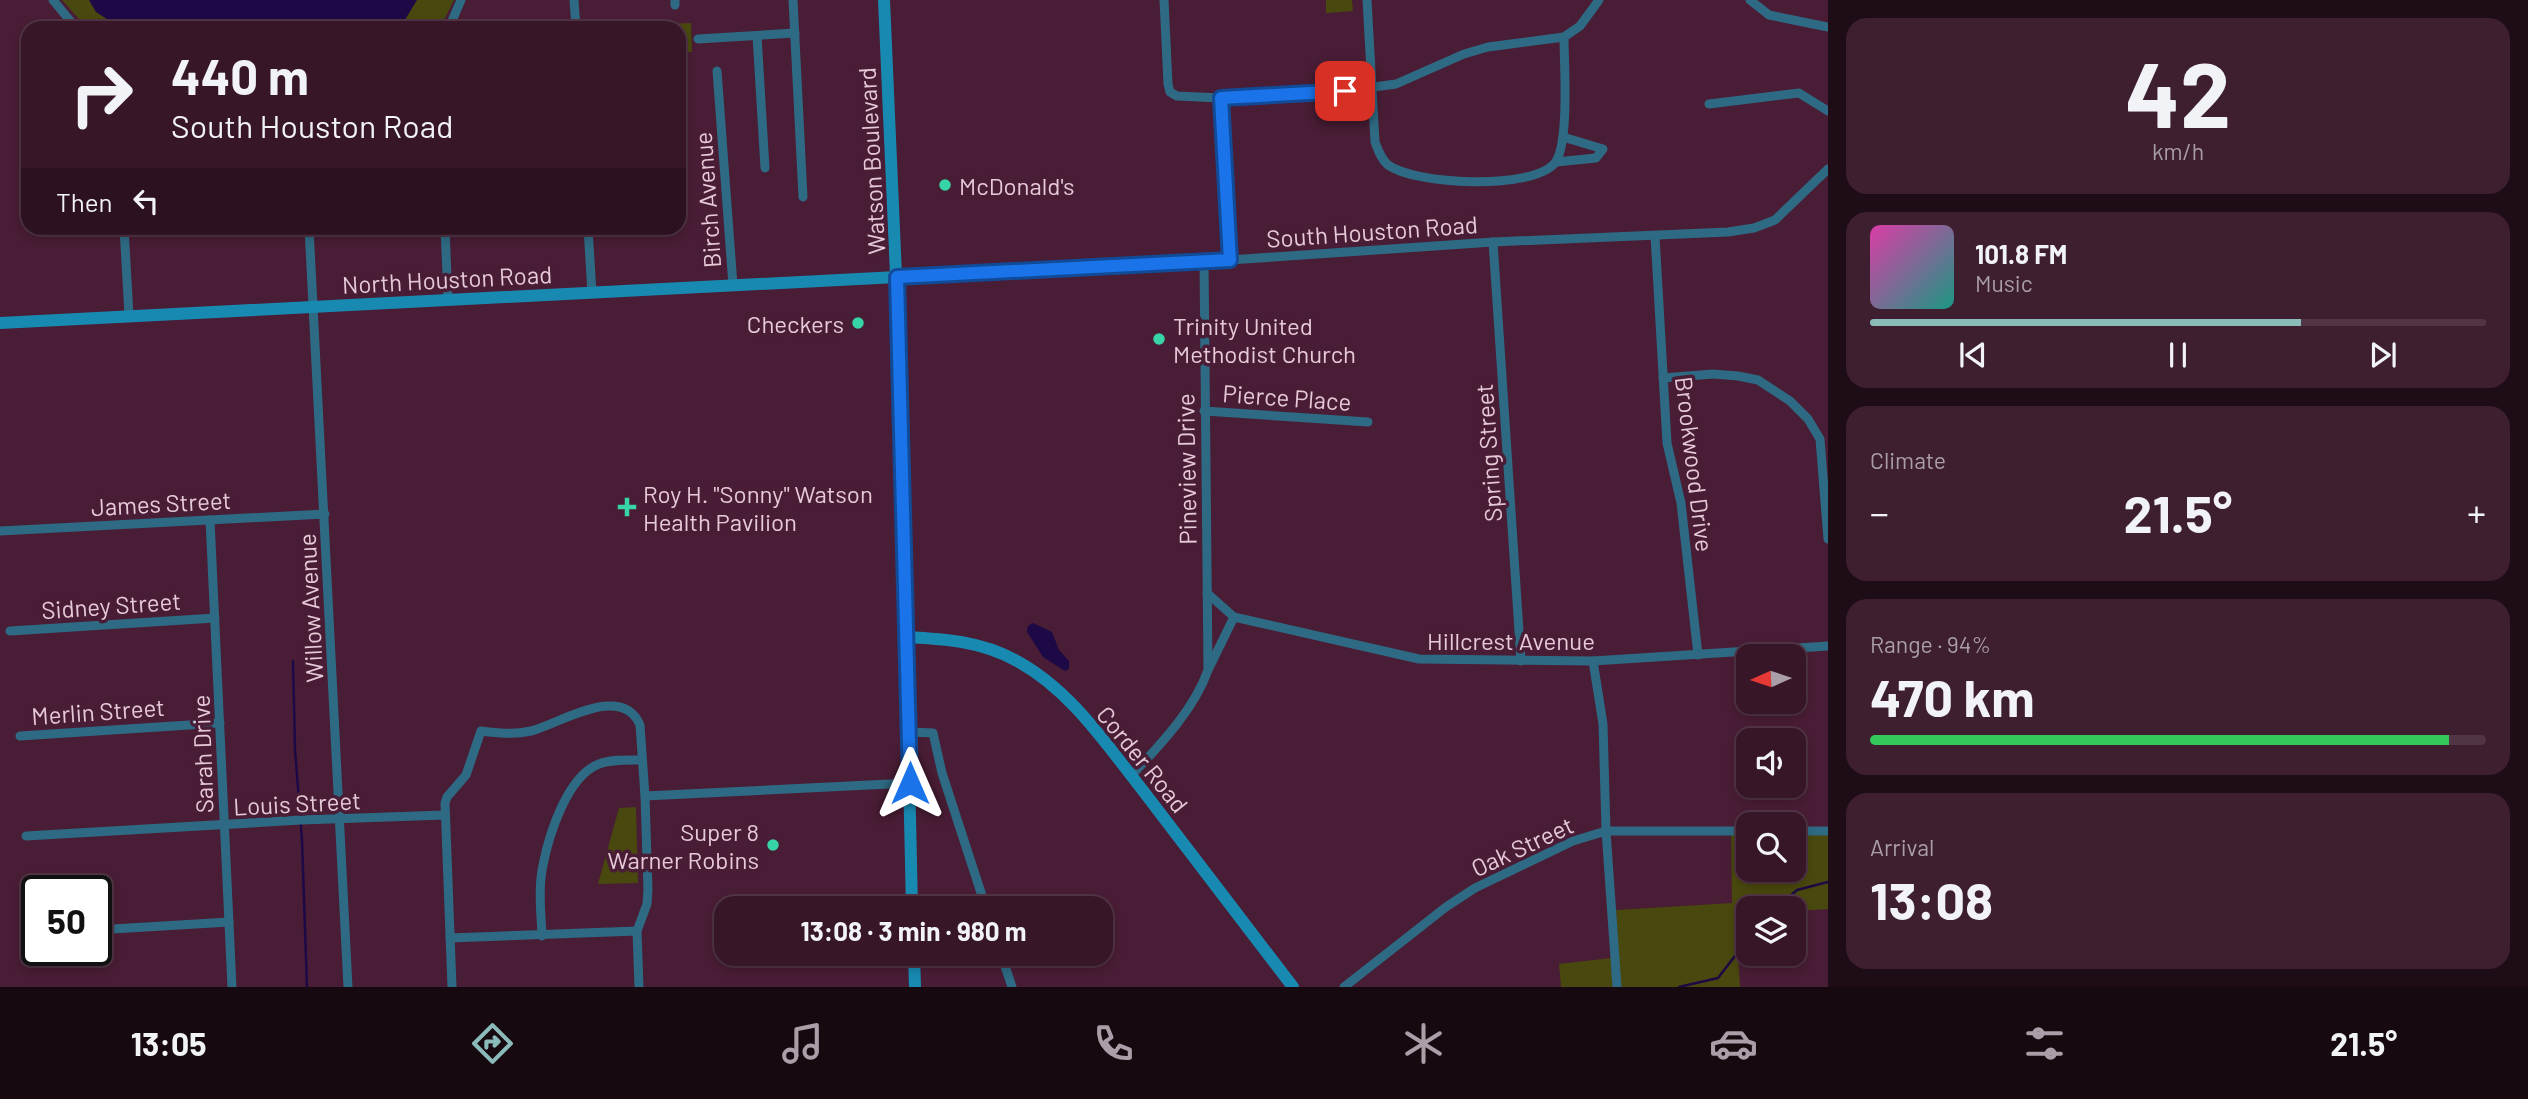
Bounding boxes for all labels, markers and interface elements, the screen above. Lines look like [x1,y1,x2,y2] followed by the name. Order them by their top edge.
[2125,37,2231,146] text: 42
[171,46,309,105] text: 440 m
[56,49,147,140] icon: right
[1315,61,1375,121] pin
[852,67,890,255] street label: Watson Boulevard
[1326,72,1364,110] icon: arrive
[171,106,453,144] text: South Houston Road
[688,131,726,269] street label: Birch Avenue
[2152,137,2204,165] text: km/h
[959,171,1074,200] place label: McDonald's
[937,177,953,193] marker: McDonald's
[127,182,165,220] icon: left
[56,186,113,217] text: Then
[1265,209,1479,253] street label: South Houston Road
[1975,238,2067,269] text: 101.8 FM
[341,259,553,299] street label: North Houston Road
[1975,269,2033,297] text: Music
[747,309,844,338] place label: Checkers
[1173,311,1356,368] place label: Trinity United Methodist Church
[850,315,866,331] marker: Checkers
[1151,331,1167,347] marker: Trinity United Methodist Church
[1954,336,1992,374] icon: previous
[2159,336,2197,374] icon: pause
[2364,336,2402,374] icon: next
[1670,375,1720,553] street label: Brookwood Drive
[1222,378,1352,416] street label: Pierce Place
[1469,383,1507,523] street label: Spring Street
[1170,393,1202,545] street label: Pineview Drive
[1870,446,1946,474] text: Climate
[643,479,873,536] place label: Roy H. "Sonny" Watson Health Pavilion
[2124,481,2232,543] text: 21.5°
[90,485,232,521] street label: James Street
[1870,489,1889,535] text: −
[2467,489,2486,535] text: +
[617,497,637,517] marker: Roy H. "Sonny" Watson Health Pavilion
[292,533,328,683] street label: Willow Avenue
[40,586,182,624] street label: Sidney Street
[1427,626,1595,655] street label: Hillcrest Avenue
[1870,630,1991,658] text: Range · 94%
[1736,644,1806,714] north arrow
[1736,644,1806,966] map controls
[1870,665,2035,727] text: 470 km
[30,692,166,730] street label: Merlin Street
[185,694,219,814] street label: Sarah Drive
[1091,700,1195,818] street label: Corder Road
[1736,728,1806,798] button: sound
[873,746,947,820] position arrow
[233,785,361,821] street label: Louis Street
[1466,810,1578,882] street label: Oak Street
[1736,812,1806,882] button: search
[608,817,759,874] place label: Super 8 Warner Robins
[1870,833,1934,861] text: Arrival
[765,837,781,853] marker: Super 8 Warner Robins
[1870,868,1993,930] text: 13:08
[21,875,112,966] speed limit sign: 50
[1736,896,1806,966] button: layers
[800,915,1027,946] text: 13:08 · 3 min · 980 m
[468,1019,517,1068] icon: directions
[778,1019,827,1068] icon: music
[1089,1019,1138,1068] icon: phone
[1399,1019,1448,1068] icon: climate
[1709,1019,1758,1068] icon: car
[2020,1019,2069,1068] icon: filters
[131,1024,206,1062] text: 13:05
[2330,1024,2397,1062] text: 21.5°

